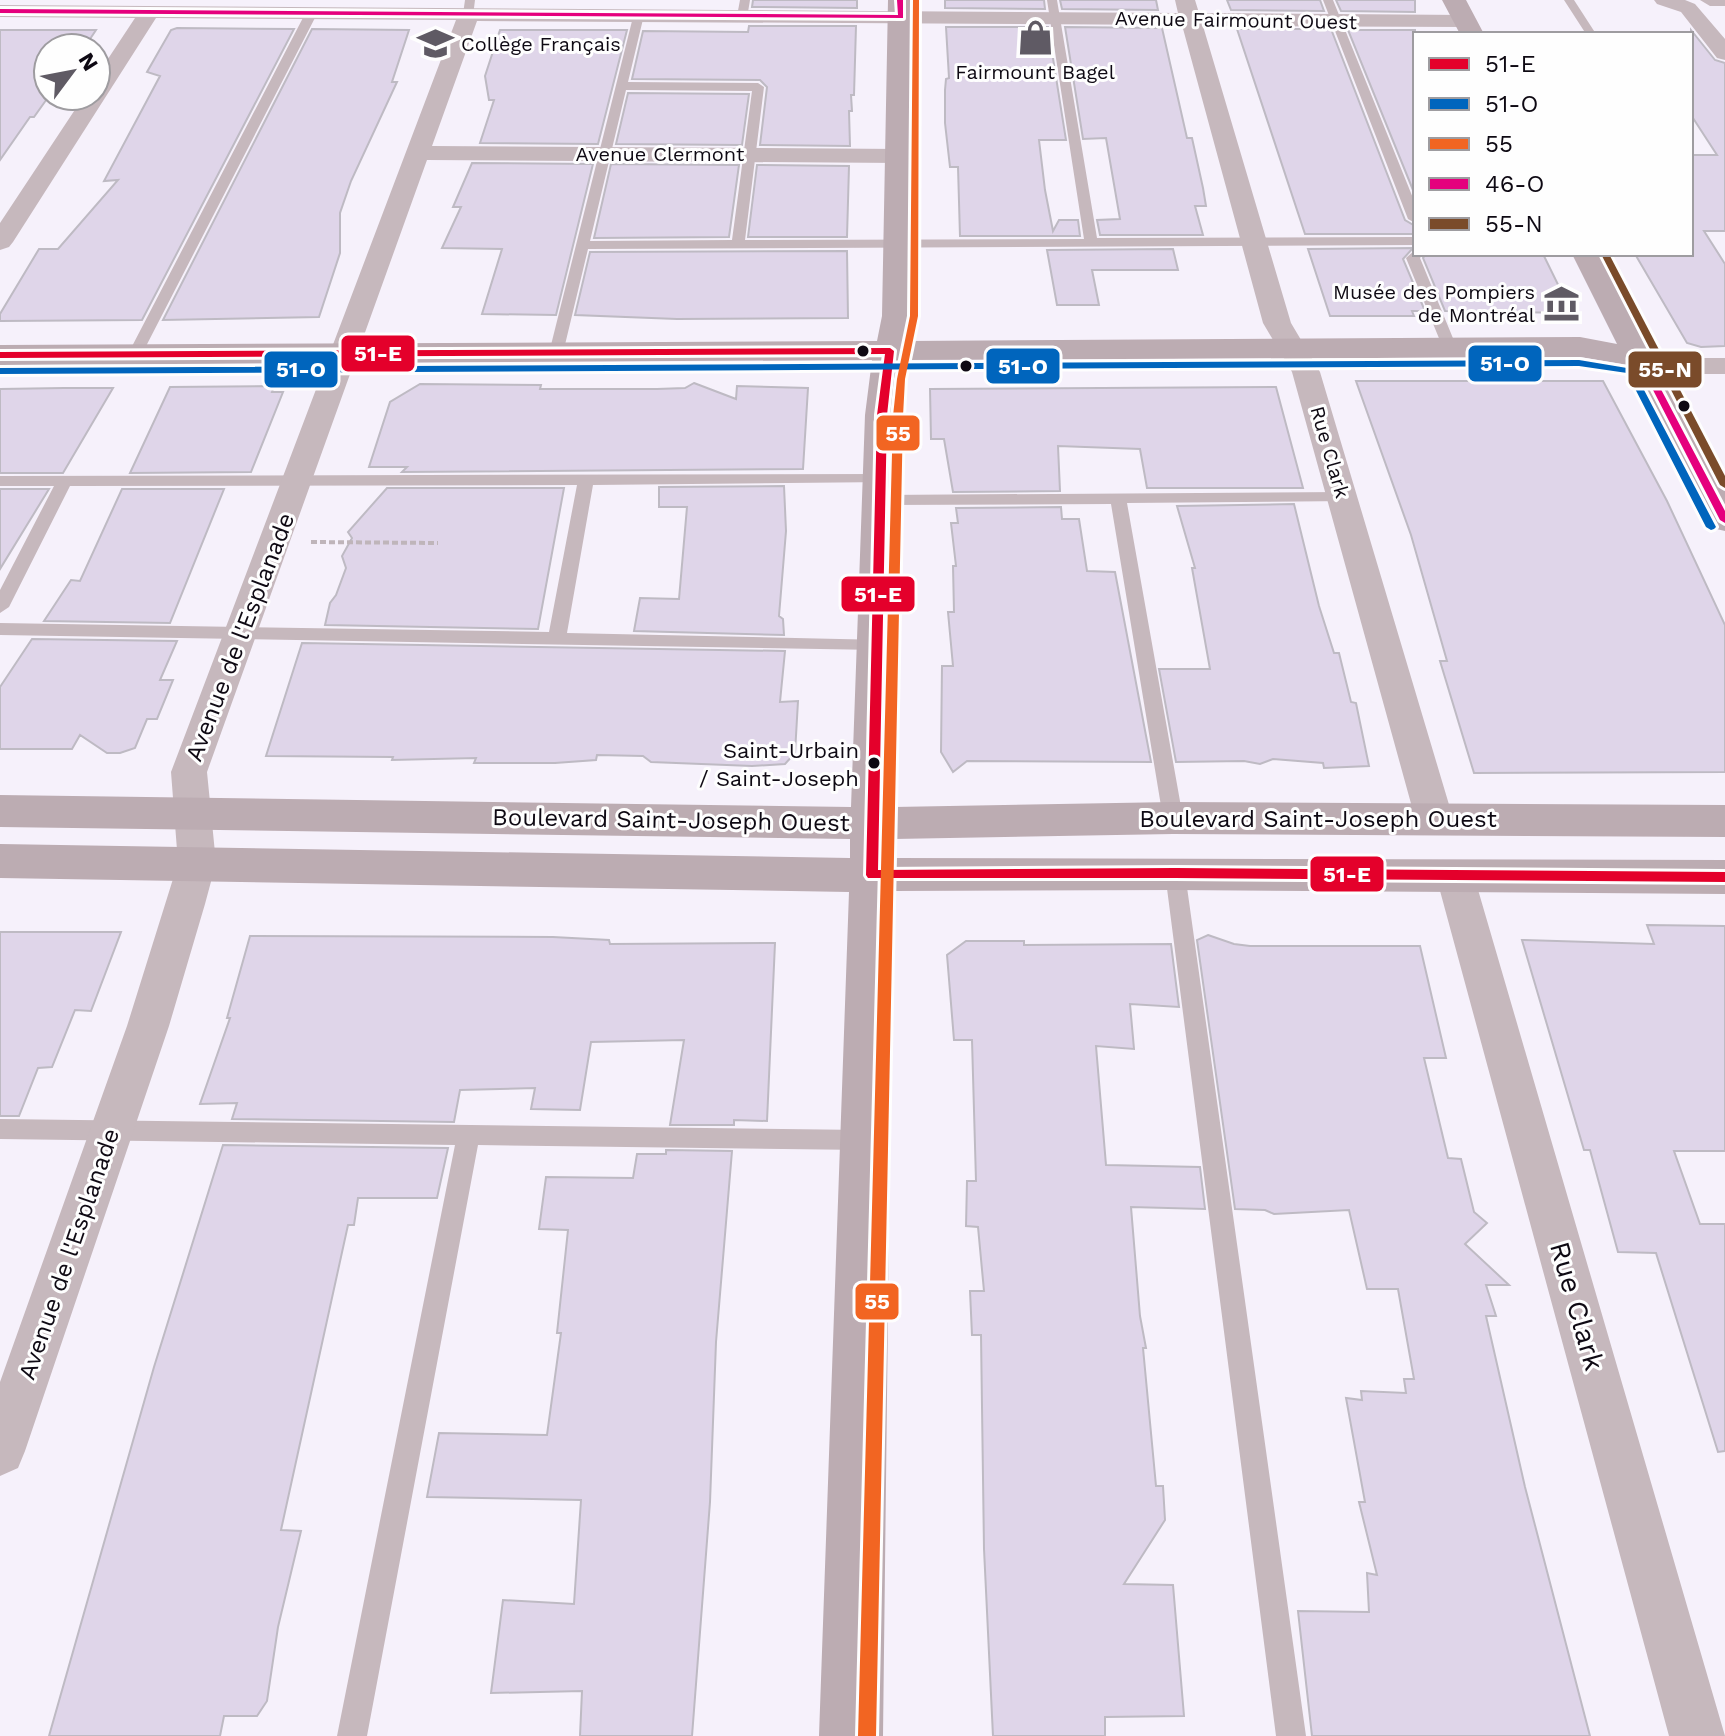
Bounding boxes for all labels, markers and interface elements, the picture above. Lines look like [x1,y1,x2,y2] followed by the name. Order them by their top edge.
[1115,6,1358,34] street label: Avenue Fairmount Ouest
[1016,18,1054,56] shop icon: Fairmount Bagel
[416,25,454,63] school or university icon: Collège Français
[32,32,112,112] north arrow
[461,32,621,56] place label: Collège Français
[1413,32,1693,256] legend
[74,48,103,75] text: N
[1485,50,1536,78] text: 51-E
[955,60,1115,84] place label: Fairmount Bagel
[1485,90,1539,118] text: 51-O
[1485,130,1513,158] text: 55
[576,142,745,166] street label: Avenue Clermont
[1485,170,1544,198] text: 46-O
[1485,210,1543,238] text: 55-N
[1333,280,1535,327] place label: Musée des Pompiers de Montréal
[1542,284,1580,322] museum icon: Musée des Pompiers de Montréal
[340,334,416,373] line badge: 51-E
[354,341,402,366] text: 51-E
[855,343,871,359] unlabelled marker
[1467,344,1543,383] line badge: 51-O
[985,347,1061,385] line badge: 51-O
[263,350,339,389] line badge: 51-O
[1627,350,1703,389] line badge: 55-N
[1480,351,1530,376] text: 51-O
[998,354,1048,379] text: 51-O
[276,357,326,382] text: 51-O
[1638,357,1692,382] text: 55-N
[958,358,974,374] unlabelled marker
[1676,398,1692,414] unlabelled marker
[1305,403,1355,501] street label: Rue Clark
[875,414,921,452] line badge: 55
[885,421,911,446] text: 55
[180,509,300,765] street label: Avenue de l'Esplanade
[840,575,916,613] line badge: 51-E
[854,582,902,607] text: 51-E
[699,738,859,791] place label: Saint-Urbain / Saint-Joseph
[866,755,882,771] marker: Saint-Urbain / Saint-Joseph
[492,803,850,837] street label: Boulevard Saint-Joseph Ouest
[1139,805,1497,833] street label: Boulevard Saint-Joseph Ouest
[1309,855,1385,893] line badge: 51-E
[1323,862,1371,887] text: 51-E
[13,1125,125,1383] street label: Avenue de l'Esplanade
[1543,1238,1611,1374] street label: Rue Clark
[854,1282,900,1321] line badge: 55
[864,1289,890,1314] text: 55

